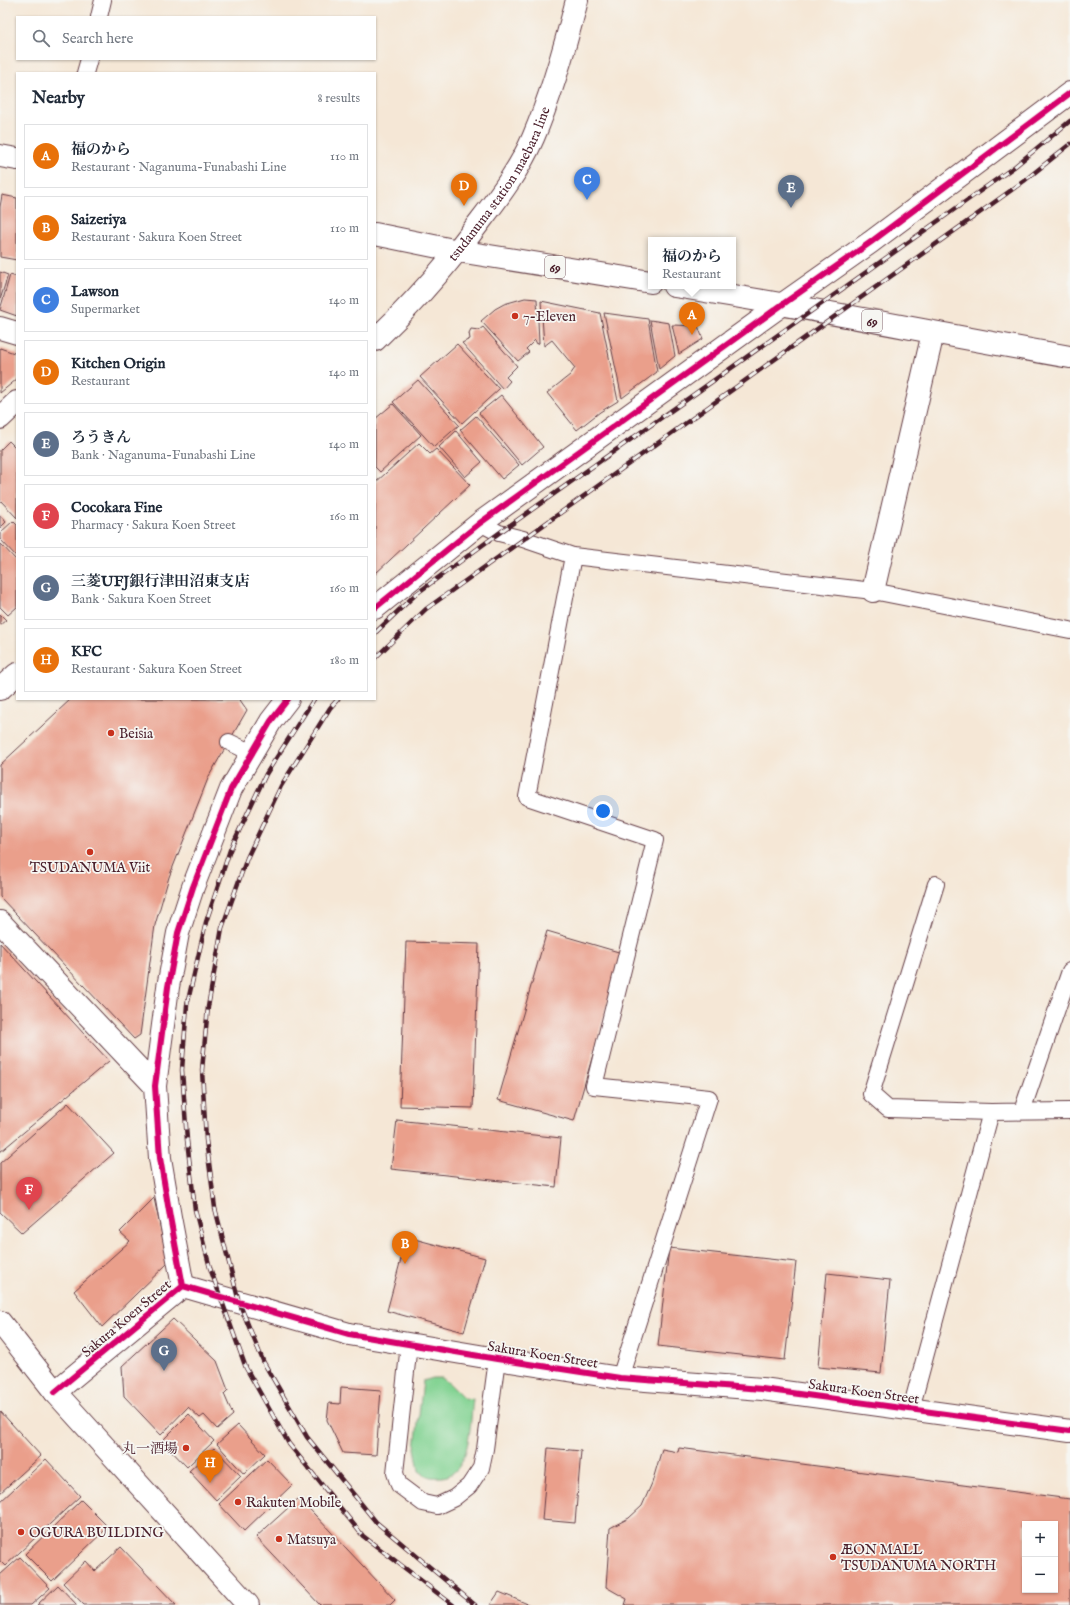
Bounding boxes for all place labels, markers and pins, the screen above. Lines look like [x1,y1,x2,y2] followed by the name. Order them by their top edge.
[574,167,600,200] pin: C
[451,173,477,206] pin: D
[778,175,804,208] pin: E
[679,302,705,335] pin: A
[523,308,577,326] place label: 7-Eleven
[510,311,520,321] marker: 7-Eleven
[119,725,154,743] place label: Beisia
[106,728,116,738] marker: Beisia
[85,847,95,857] marker: TSUDANUMA Viit
[30,859,151,877] place label: TSUDANUMA Viit
[16,1177,42,1210] pin: F
[392,1231,418,1264] pin: B
[151,1338,177,1371] pin: G
[122,1440,178,1458] place label: 丸一酒場
[181,1443,191,1453] marker: 丸一酒場
[197,1450,223,1483] pin: H
[246,1494,342,1512] place label: Rakuten Mobile
[233,1497,243,1507] marker: Rakuten Mobile
[29,1524,164,1542] place label: OGURA BUILDING
[16,1527,26,1537] marker: OGURA BUILDING
[287,1531,337,1549] place label: Matsuya
[274,1534,284,1544] marker: Matsuya
[840,1541,996,1575] place label: ÆON MALL TSUDANUMA NORTH
[828,1552,838,1562] marker: ÆON MALL TSUDANUMA NORTH

